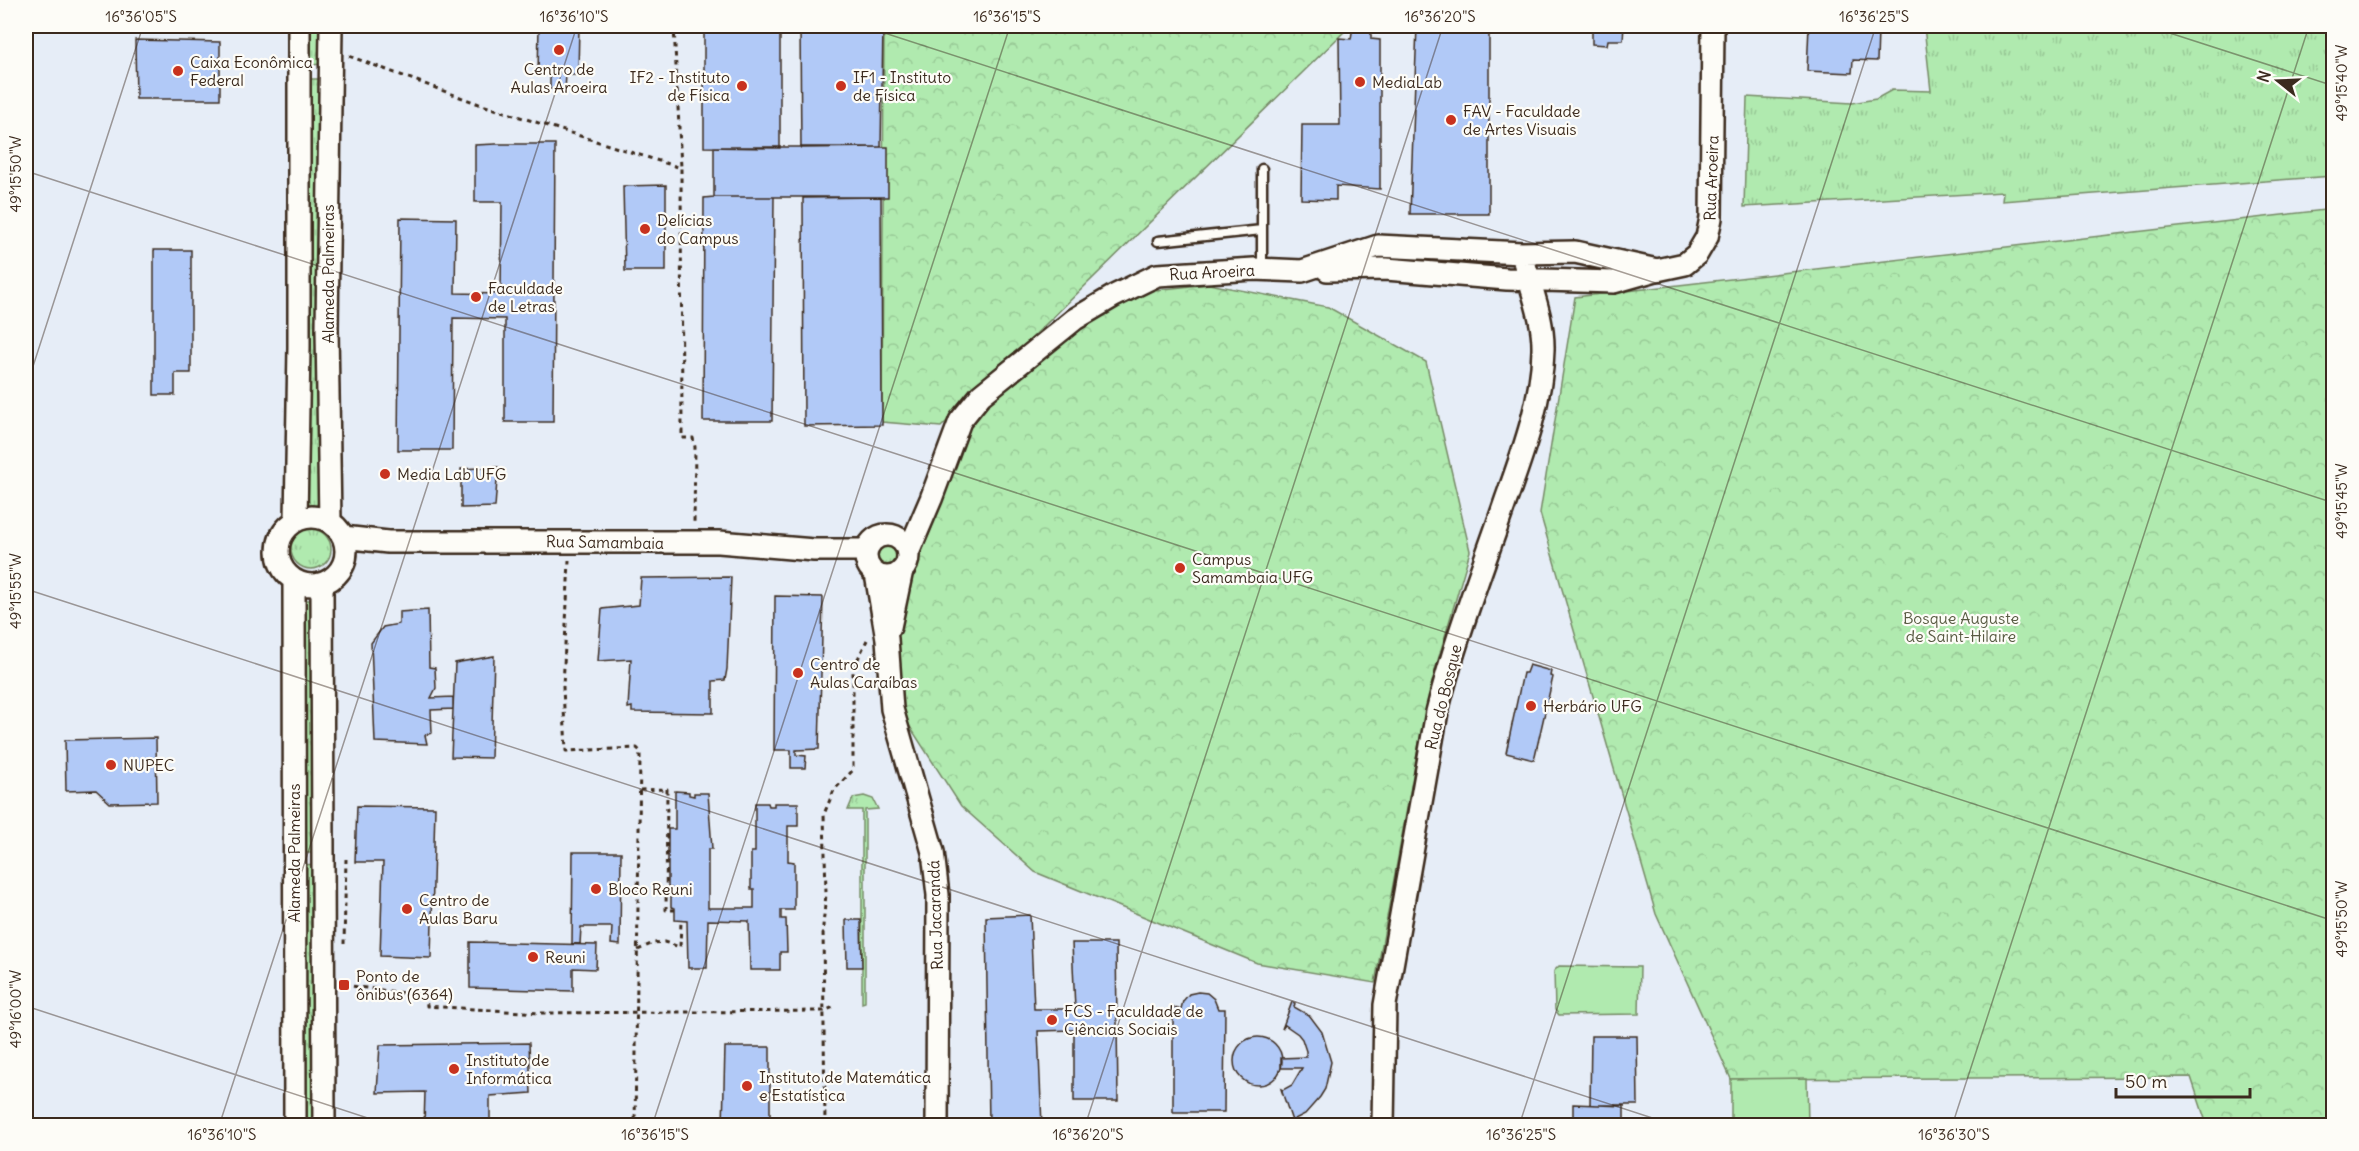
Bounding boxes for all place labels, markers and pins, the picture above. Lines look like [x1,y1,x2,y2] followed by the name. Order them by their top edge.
[552,43,566,57] marker: Centro de Aulas Aroeira
[190,52,313,90] place label: Caixa Econômica Federal
[511,59,607,97] place label: Centro de Aulas Aroeira
[171,64,185,78] marker: Caixa Econômica Federal
[629,67,730,105] place label: IF2 - Instituto de Física
[853,67,951,105] place label: IF1 - Instituto de Física
[1372,72,1442,92] place label: MediaLab
[1353,75,1367,89] marker: MediaLab
[735,79,749,93] marker: IF2 - Instituto de Física
[834,79,848,93] marker: IF1 - Instituto de Física
[1463,101,1581,139] place label: FAV - Faculdade de Artes Visuais
[1444,113,1458,127] marker: FAV - Faculdade de Artes Visuais
[657,210,739,248] place label: Delícias do Campus
[638,222,652,236] marker: Delícias do Campus
[488,278,563,316] place label: Faculdade de Letras
[469,290,483,304] marker: Faculdade de Letras
[397,464,506,484] place label: Media Lab UFG
[378,467,392,481] marker: Media Lab UFG
[1192,549,1313,587] place label: Campus Samambaia UFG
[1173,561,1187,575] marker: Campus Samambaia UFG
[810,654,917,692] place label: Centro de Aulas Caraíbas
[791,666,805,680] marker: Centro de Aulas Caraíbas
[1543,696,1642,716] place label: Herbário UFG
[1524,699,1538,713] marker: Herbário UFG
[123,755,174,775] place label: NUPEC
[104,758,118,772] marker: NUPEC
[608,879,693,899] place label: Bloco Reuni
[589,882,603,896] marker: Bloco Reuni
[419,890,498,928] place label: Centro de Aulas Baru
[400,902,414,916] marker: Centro de Aulas Baru
[545,947,586,967] place label: Reuni
[526,950,540,964] marker: Reuni
[356,966,453,1004] place label: Ponto de ônibus (6364)
[337,978,351,992] marker: Ponto de ônibus (6364)
[1064,1001,1203,1039] place label: FCS - Faculdade de Ciências Sociais
[1045,1013,1059,1027] marker: FCS - Faculdade de Ciências Sociais
[466,1050,552,1088] place label: Instituto de Informática
[447,1062,461,1076] marker: Instituto de Informática
[759,1067,931,1105] place label: Instituto de Matemática e Estatística
[740,1079,754,1093] marker: Instituto de Matemática e Estatística

